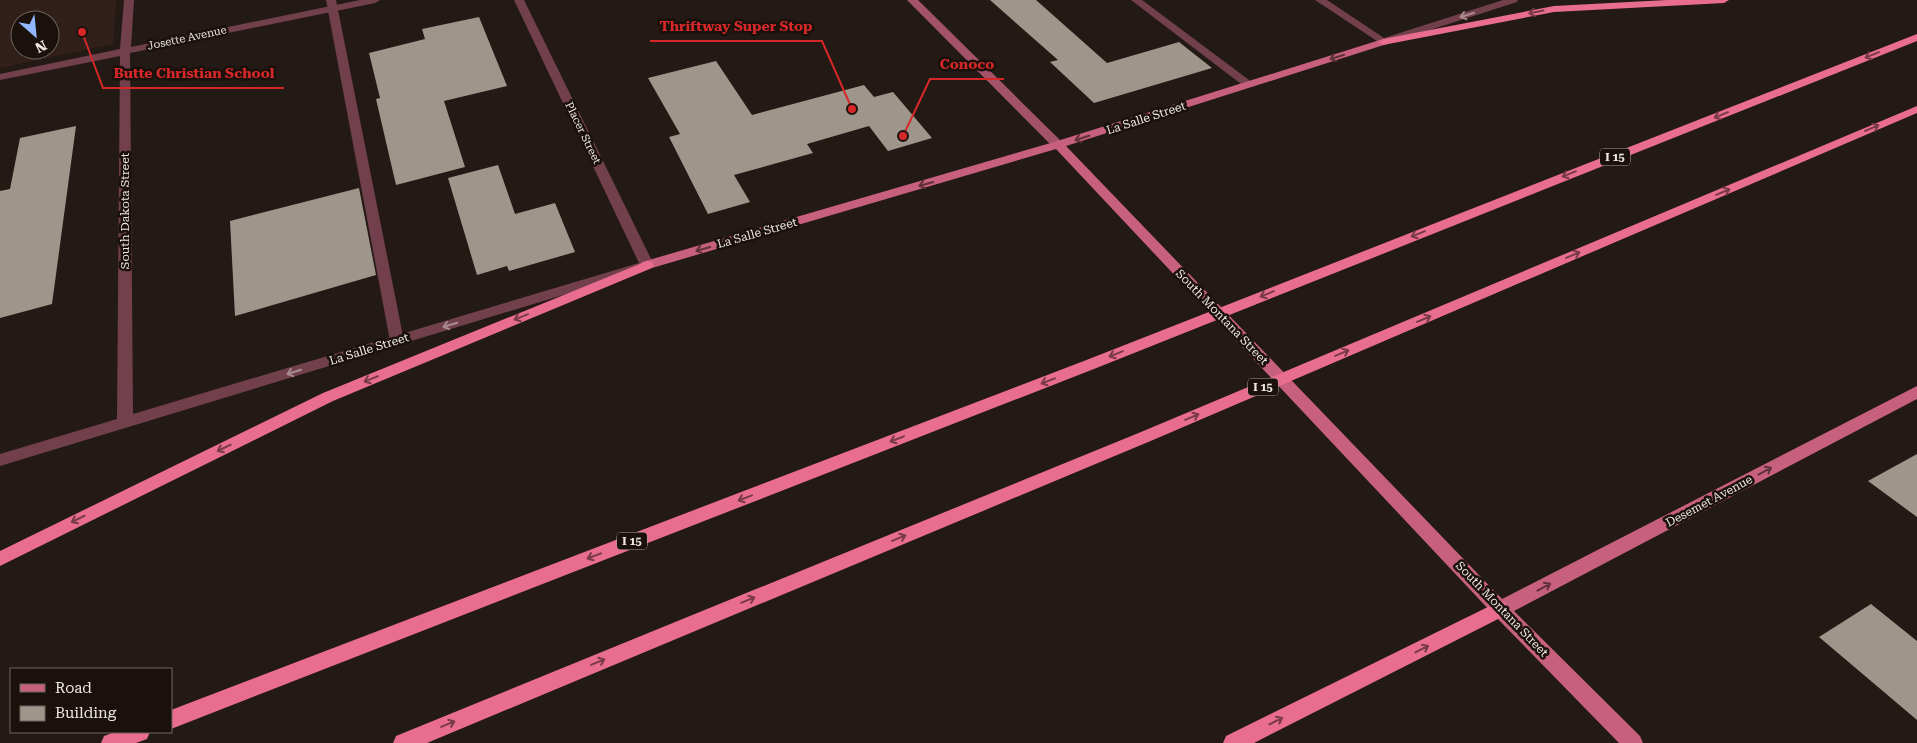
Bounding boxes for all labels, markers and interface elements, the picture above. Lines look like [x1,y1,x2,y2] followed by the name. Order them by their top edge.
[1528,8,1544,18] one-way arrow
[10,10,60,60] north arrow
[1459,11,1475,20] one-way arrow
[650,12,822,41] callout: Thriftway Super Stop
[660,18,812,34] text: Thriftway Super Stop
[146,23,228,53] street label: Josette Avenue
[32,37,49,56] text: N
[930,50,1004,79] callout: Conoco
[1865,51,1880,60] one-way arrow
[1330,53,1345,62] one-way arrow
[940,56,994,72] text: Conoco
[103,59,284,88] callout: Butte Christian School
[114,65,275,81] text: Butte Christian School
[1105,98,1188,137] street label: La Salle Street
[562,100,604,166] street label: Placer Street
[1713,111,1729,120] one-way arrow
[1864,123,1879,133] one-way arrow
[1074,133,1090,143] one-way arrow
[1600,148,1630,166] road number: I 15
[118,152,132,269] street label: South Dakota Street
[1562,170,1577,180] one-way arrow
[919,179,935,189] one-way arrow
[1715,186,1730,196] one-way arrow
[715,215,799,251] street label: La Salle Street
[1411,230,1426,239] one-way arrow
[695,245,711,255] one-way arrow
[1565,250,1580,260] one-way arrow
[1173,267,1271,368] street label: South Montana Street
[1260,290,1275,299] one-way arrow
[1416,313,1431,323] one-way arrow
[514,314,529,323] one-way arrow
[442,320,458,330] one-way arrow
[327,330,411,368] street label: La Salle Street
[1334,348,1349,358] one-way arrow
[1109,350,1124,359] one-way arrow
[287,367,303,377] one-way arrow
[364,375,379,385] one-way arrow
[1041,377,1056,386] one-way arrow
[1248,378,1278,396] road number: I 15
[1184,411,1199,421] one-way arrow
[890,435,905,444] one-way arrow
[217,444,232,453] one-way arrow
[1758,466,1773,476] one-way arrow
[1663,472,1755,530] street label: Desemet Avenue
[738,494,753,503] one-way arrow
[71,515,86,524] one-way arrow
[617,532,647,550] road number: I 15
[891,533,906,543] one-way arrow
[586,553,601,562] one-way arrow
[1453,559,1551,660] street label: South Montana Street
[1536,582,1551,592] one-way arrow
[741,595,756,604] one-way arrow
[1414,643,1429,653] one-way arrow
[590,657,605,667] one-way arrow
[10,668,172,733] legend
[55,679,92,697] text: Road
[55,704,117,722] text: Building
[1268,716,1283,725] one-way arrow
[440,719,455,729] one-way arrow

